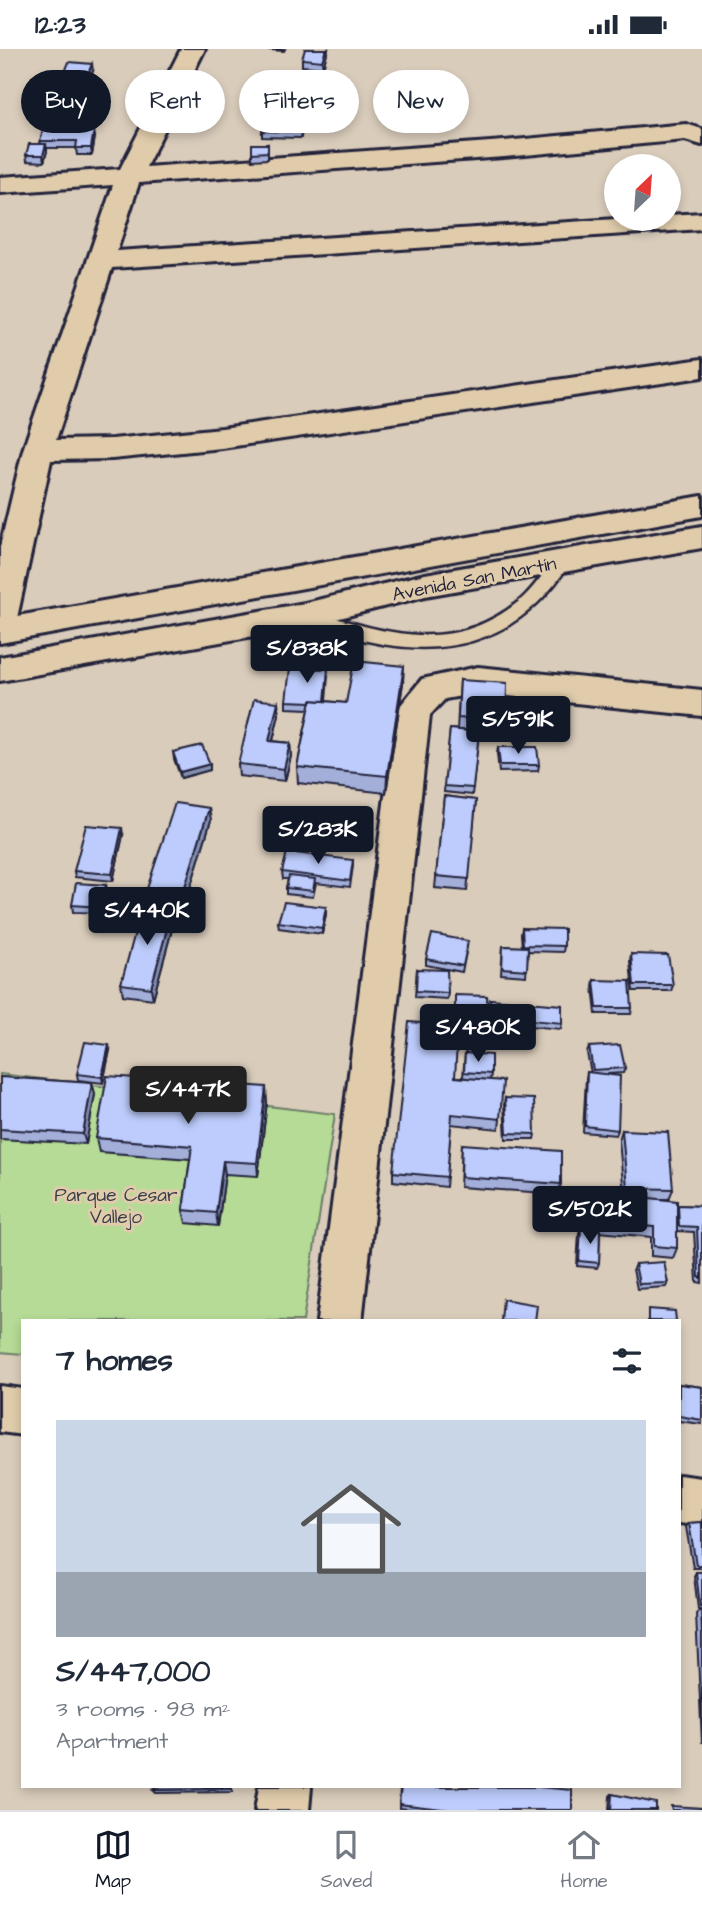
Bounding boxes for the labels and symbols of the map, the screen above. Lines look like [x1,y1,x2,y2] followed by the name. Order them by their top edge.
[604,154,681,231] north arrow
[390,550,559,609] street label: Avenida San Martín
[250,625,364,685] pin: S/838K
[461,697,575,756] pin: S/591K
[261,807,375,866] pin: S/283K
[90,887,204,947] pin: S/440K
[421,1005,535,1064] pin: S/480K
[131,1067,245,1126] pin: S/447K
[55,1182,178,1231] park label: Parque Cesar Vallejo
[533,1187,647,1246] pin: S/502K

